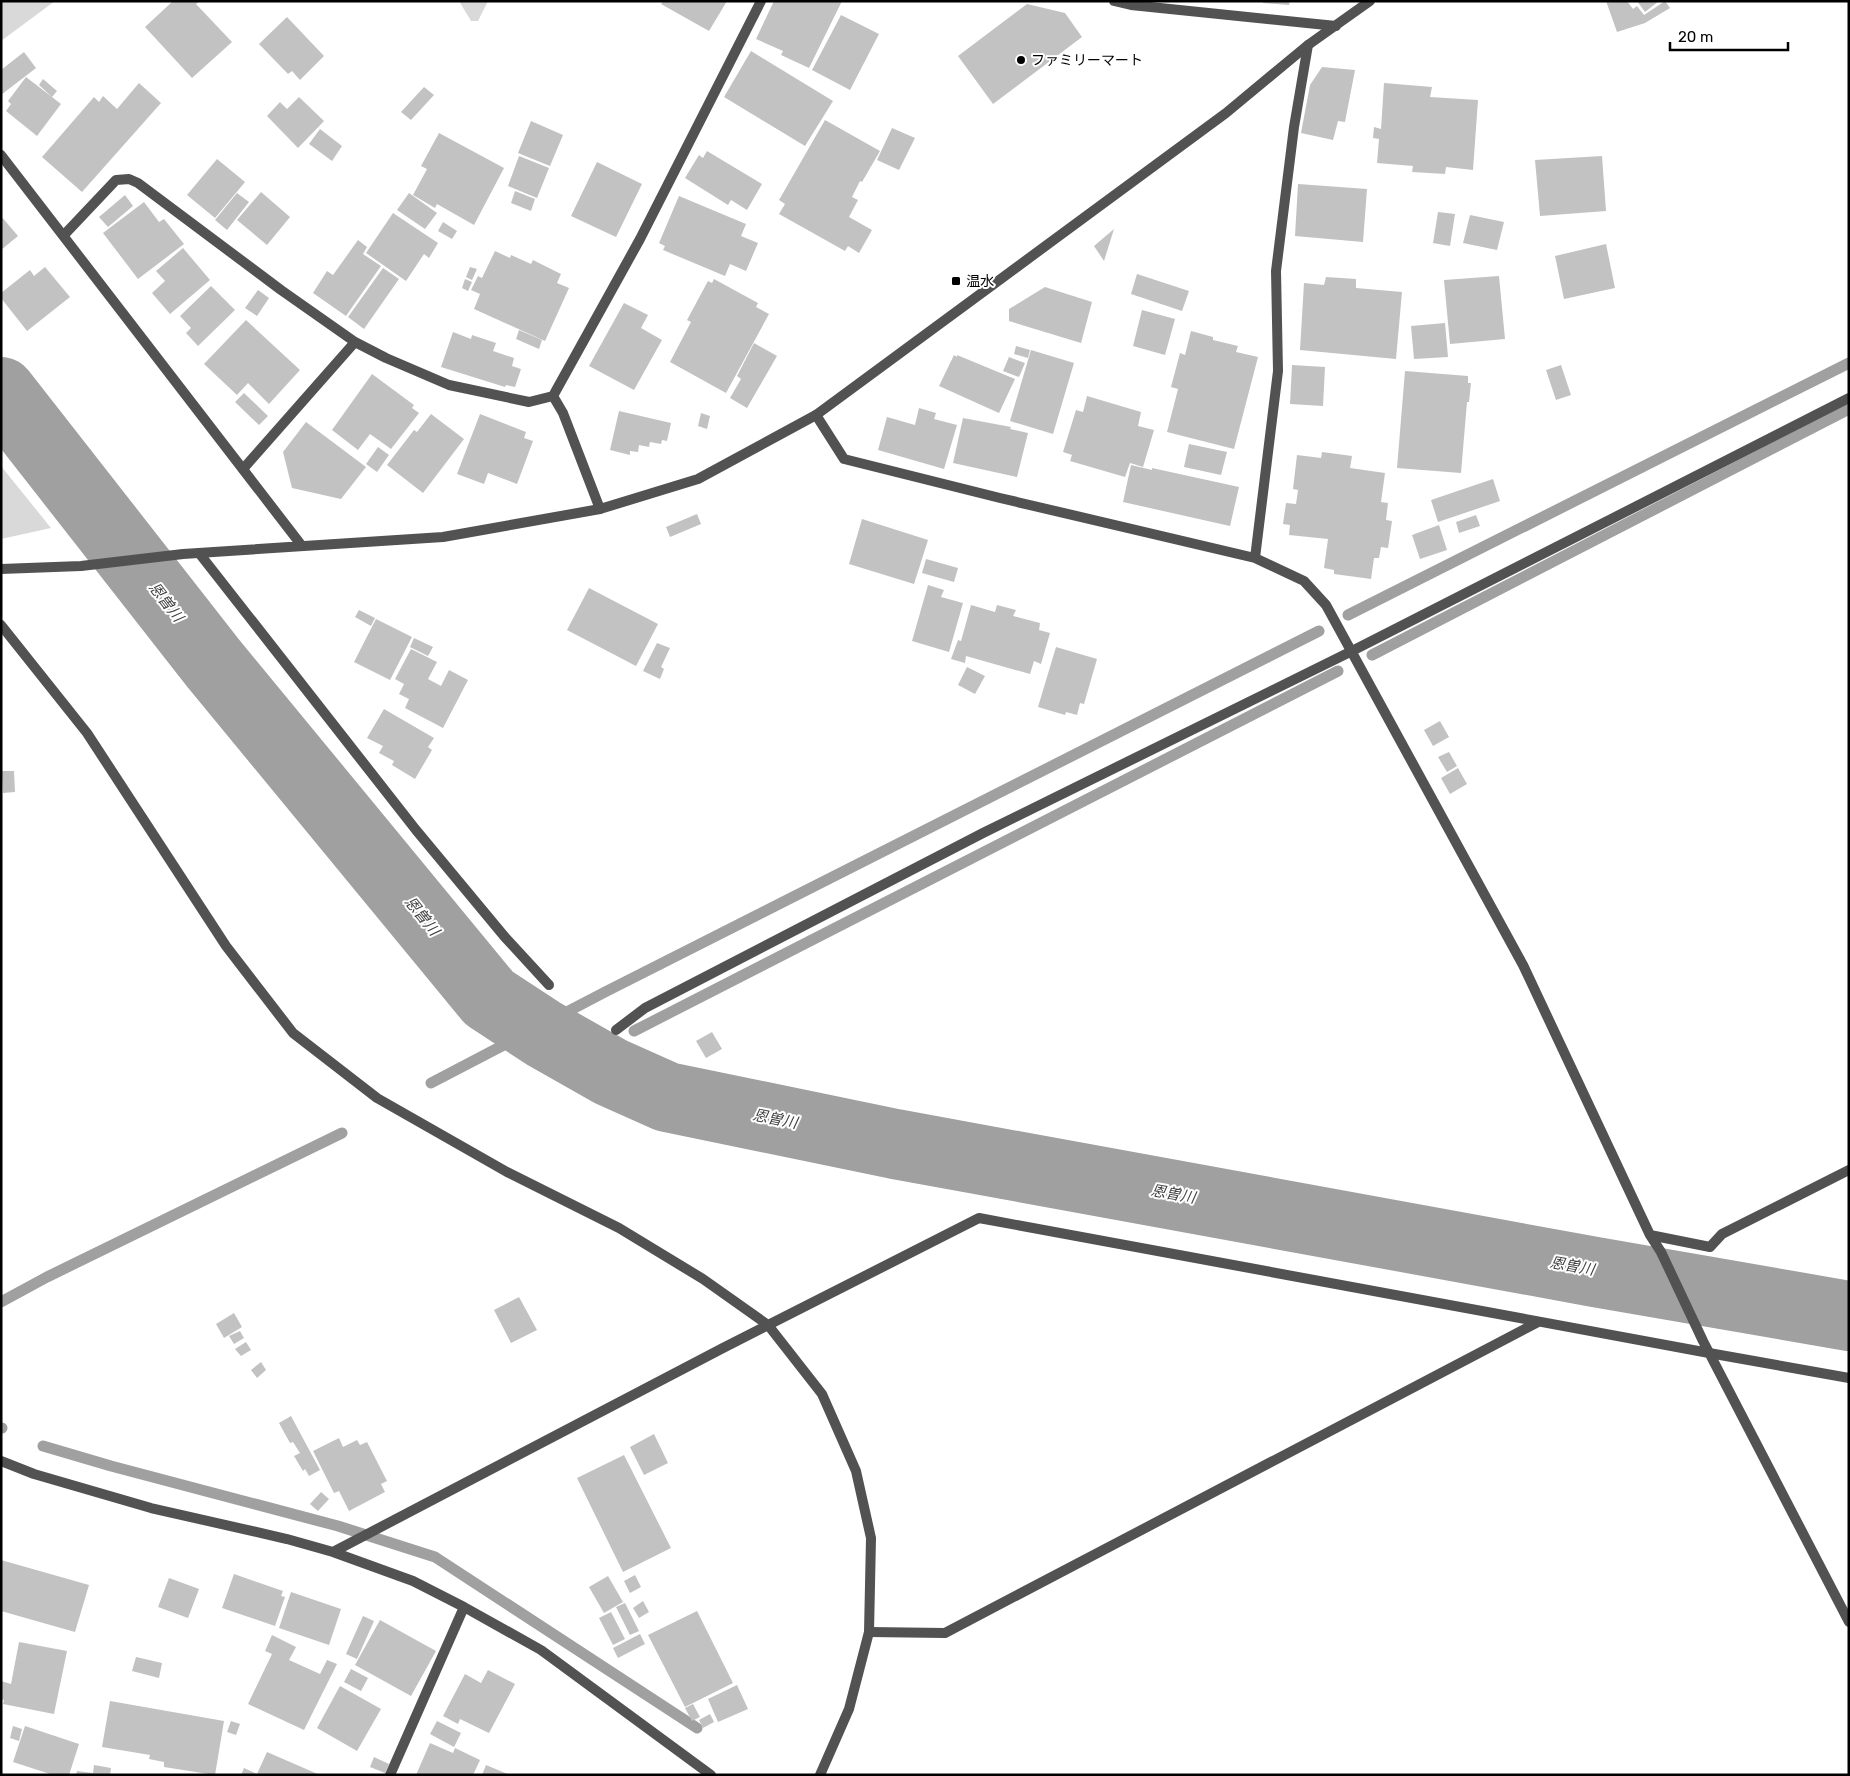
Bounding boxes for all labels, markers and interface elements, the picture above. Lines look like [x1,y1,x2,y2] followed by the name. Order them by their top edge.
[1670,20,1788,52] scale bar
[1678,28,1713,46] text: 20 m
[1031,52,1143,69] place label: ファミリーマート
[1015,54,1027,66] marker: ファミリーマート
[966,273,994,290] place label: 温水
[950,275,962,287] marker: 温水
[145,579,188,627] water label: 恩曽川
[401,893,444,941] water label: 恩曽川
[751,1106,801,1133] water label: 恩曽川
[1149,1181,1199,1207] water label: 恩曽川
[1548,1253,1598,1279] water label: 恩曽川

